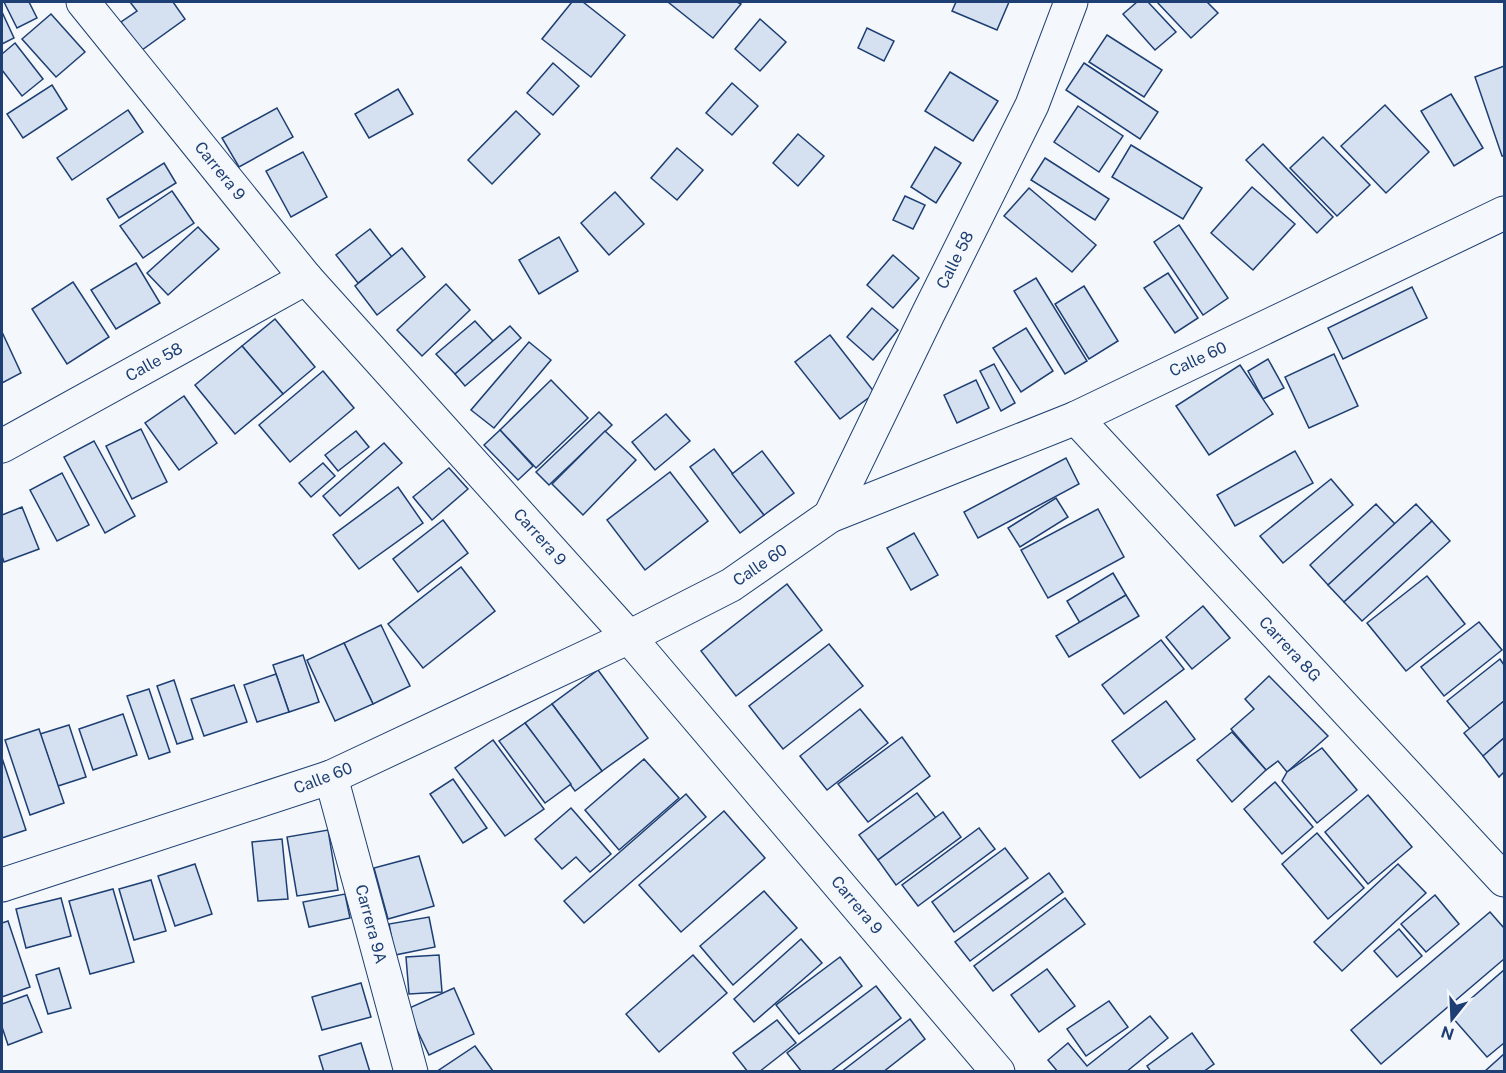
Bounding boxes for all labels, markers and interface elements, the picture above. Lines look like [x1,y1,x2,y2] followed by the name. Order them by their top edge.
[191,138,249,204] street label: Carrera 9
[932,228,978,292] street label: Calle 58
[1166,337,1230,381] street label: Calle 60
[122,339,186,385] street label: Calle 58
[510,505,570,569] street label: Carrera 9
[729,540,791,590] street label: Calle 60
[1255,613,1325,685] street label: Carrera 8G
[291,758,355,798] street label: Calle 60
[827,872,887,938] street label: Carrera 9
[351,882,391,966] street label: Carrera 9A
[1422,989,1482,1049] north arrow
[1439,1022,1456,1044] text: N

